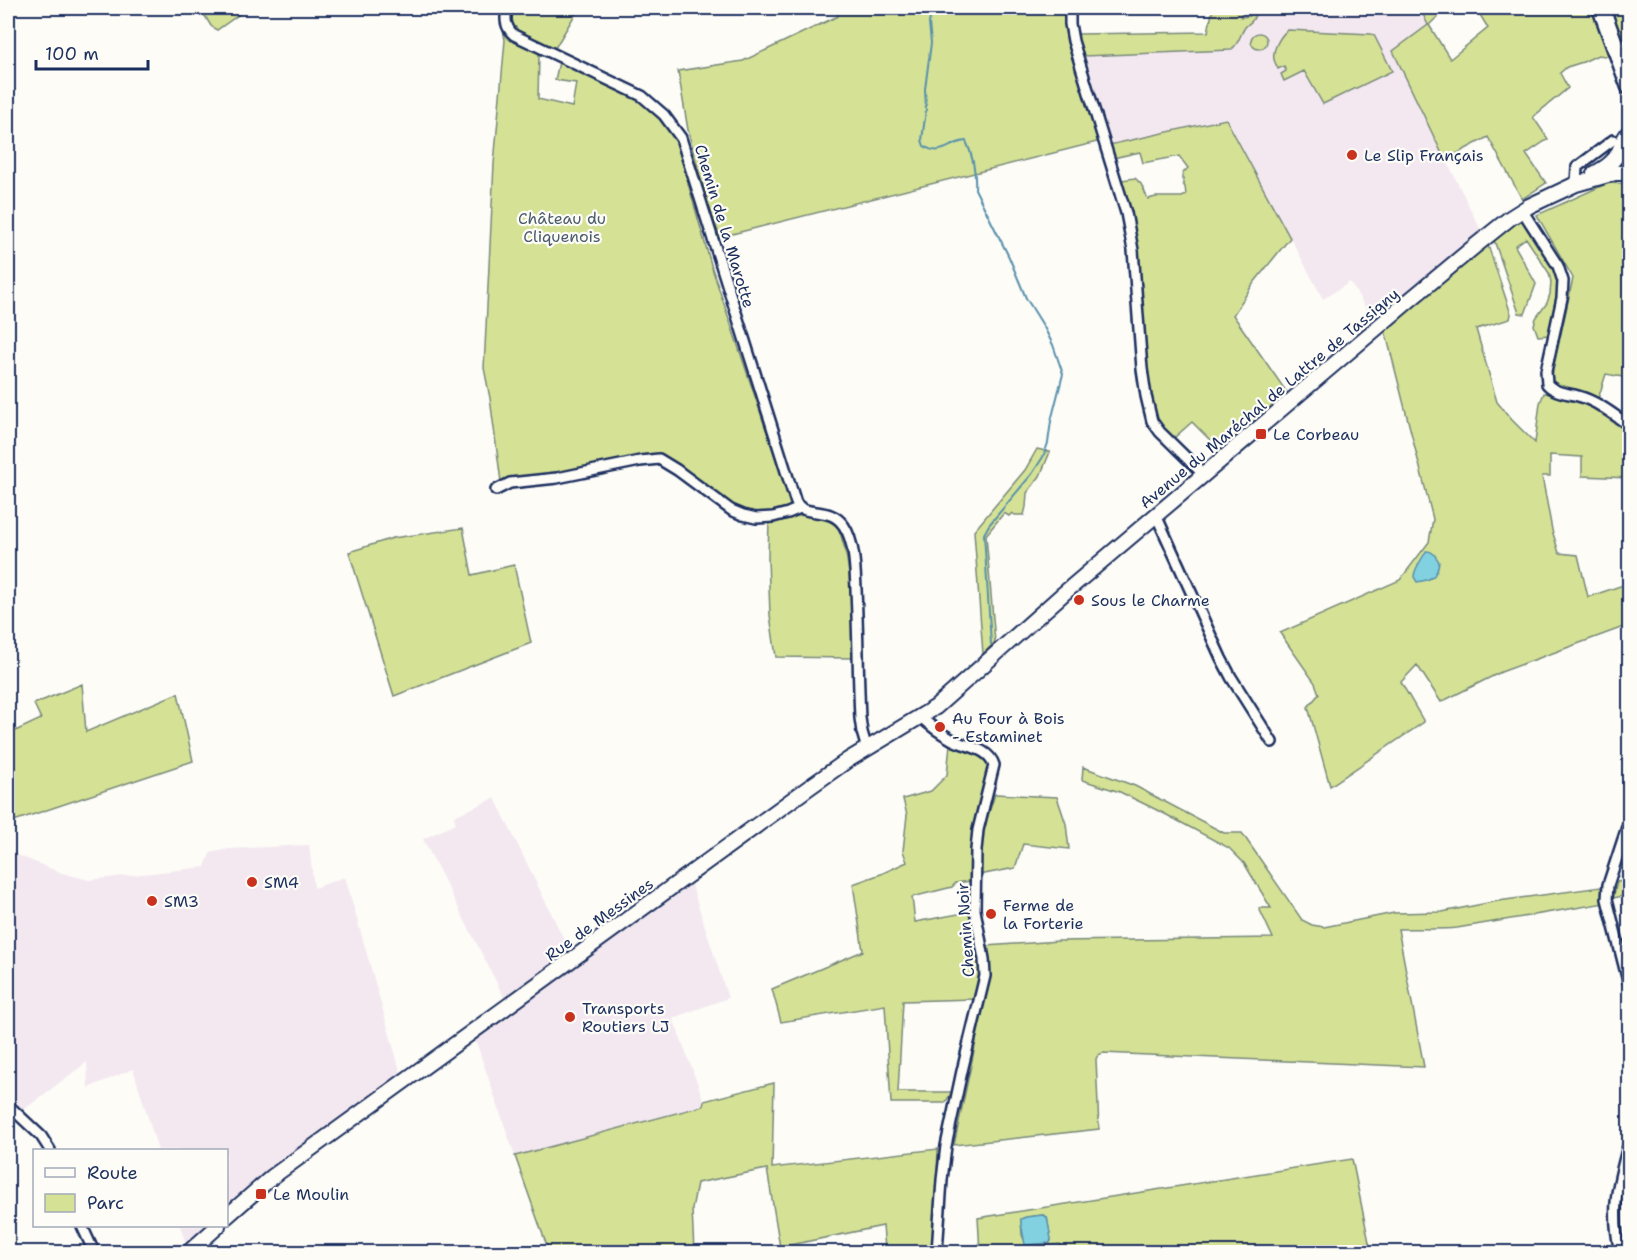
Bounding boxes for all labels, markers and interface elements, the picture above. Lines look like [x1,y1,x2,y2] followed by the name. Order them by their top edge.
[36,33,148,71] scale bar
[45,42,99,66] text: 100 m
[690,142,759,310] street label: Chemin de la Marotte
[1364,145,1484,166] place label: Le Slip Français
[1345,148,1359,162] marker: Le Slip Français
[518,208,606,247] park label: Château du Cliquenois
[1135,283,1404,513] street label: Avenue du Maréchal de Lattre de Tassigny
[1273,424,1359,445] place label: Le Corbeau
[1254,427,1268,441] marker: Le Corbeau
[1091,590,1210,611] place label: Sous le Charme
[1072,593,1086,607] marker: Sous le Charme
[952,708,1065,747] place label: Au Four à Bois - Estaminet
[933,720,947,734] marker: Au Four à Bois - Estaminet
[264,872,299,893] place label: SM4
[541,873,658,966] street label: Rue de Messines
[245,875,259,889] marker: SM4
[952,882,979,978] street label: Chemin Noir
[164,891,199,912] place label: SM3
[145,894,159,908] marker: SM3
[1003,895,1084,934] place label: Ferme de la Forterie
[984,907,998,921] marker: Ferme de la Forterie
[582,998,669,1037] place label: Transports Routiers LJ
[563,1010,577,1024] marker: Transports Routiers LJ
[33,1149,228,1227] legend
[87,1161,138,1185] text: Route
[273,1184,349,1205] place label: Le Moulin
[254,1187,268,1201] marker: Le Moulin
[87,1191,124,1215] text: Parc

